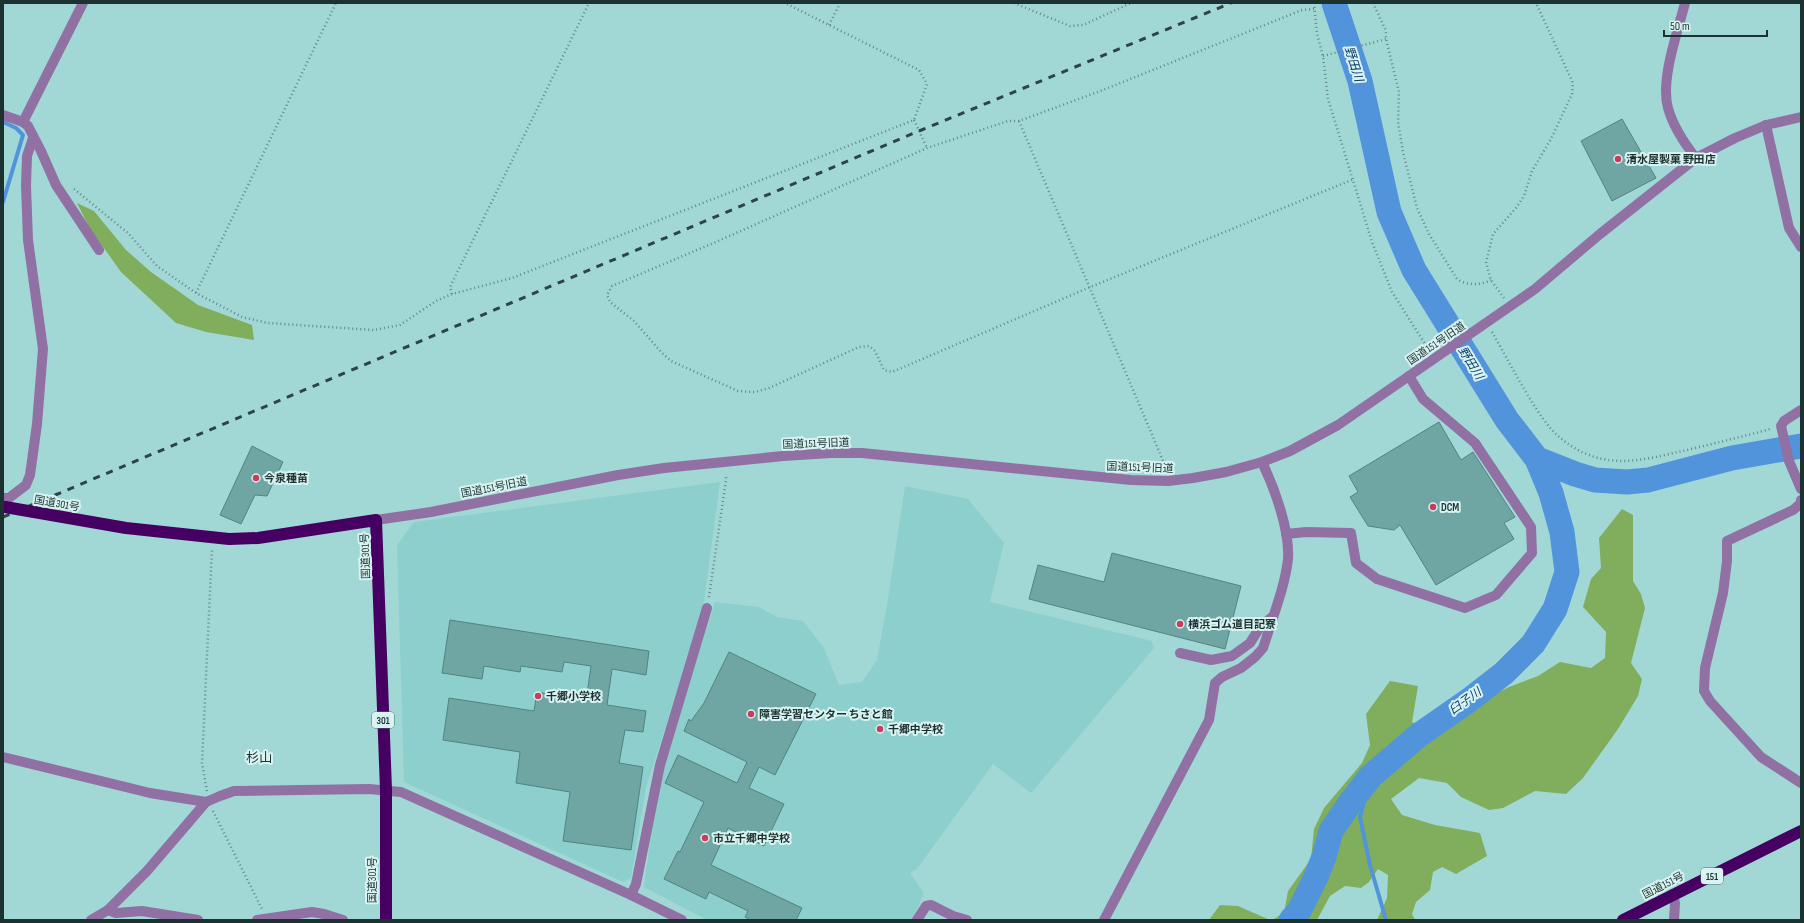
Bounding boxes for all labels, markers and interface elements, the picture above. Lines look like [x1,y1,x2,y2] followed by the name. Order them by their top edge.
[1664,12,1767,38] scale bar
[1670,19,1690,34] text: 50 m
[1341,45,1367,85] water label: 野田川
[1626,153,1716,166] place label: 清水屋製菓 野田店
[1613,154,1623,164] marker: 清水屋製菓 野田店
[1405,319,1468,368] street label: 国道151号旧道
[1455,344,1488,384] water label: 野田川
[782,436,850,451] street label: 国道151号旧道
[1106,460,1174,475] street label: 国道151号旧道
[264,472,308,485] place label: 今泉種苗
[251,473,261,483] marker: 今泉種苗
[460,475,528,500] street label: 国道151号旧道
[33,493,81,514] street label: 国道301号
[1441,501,1459,514] place label: DCM
[1428,502,1438,512] marker: DCM
[358,533,373,579] street label: 国道301号
[1188,618,1276,631] place label: 横浜ゴム道目記寮
[1175,619,1185,629] marker: 横浜ゴム道目記寮
[1446,684,1486,718] water label: 臼子川
[546,690,601,703] place label: 千郷小学校
[533,691,543,701] marker: 千郷小学校
[759,708,893,721] place label: 障害学習センター ちさと館
[746,709,756,719] marker: 障害学習センター ちさと館
[372,712,394,728] road number: 301
[888,723,943,736] place label: 千郷中学校
[875,724,885,734] marker: 千郷中学校
[246,750,272,766] district label: 杉山
[713,832,790,845] place label: 市立千郷中学校
[700,833,710,843] marker: 市立千郷中学校
[366,857,379,903] street label: 国道301号
[1701,868,1723,884] road number: 151
[1640,869,1686,901] street label: 国道151号

